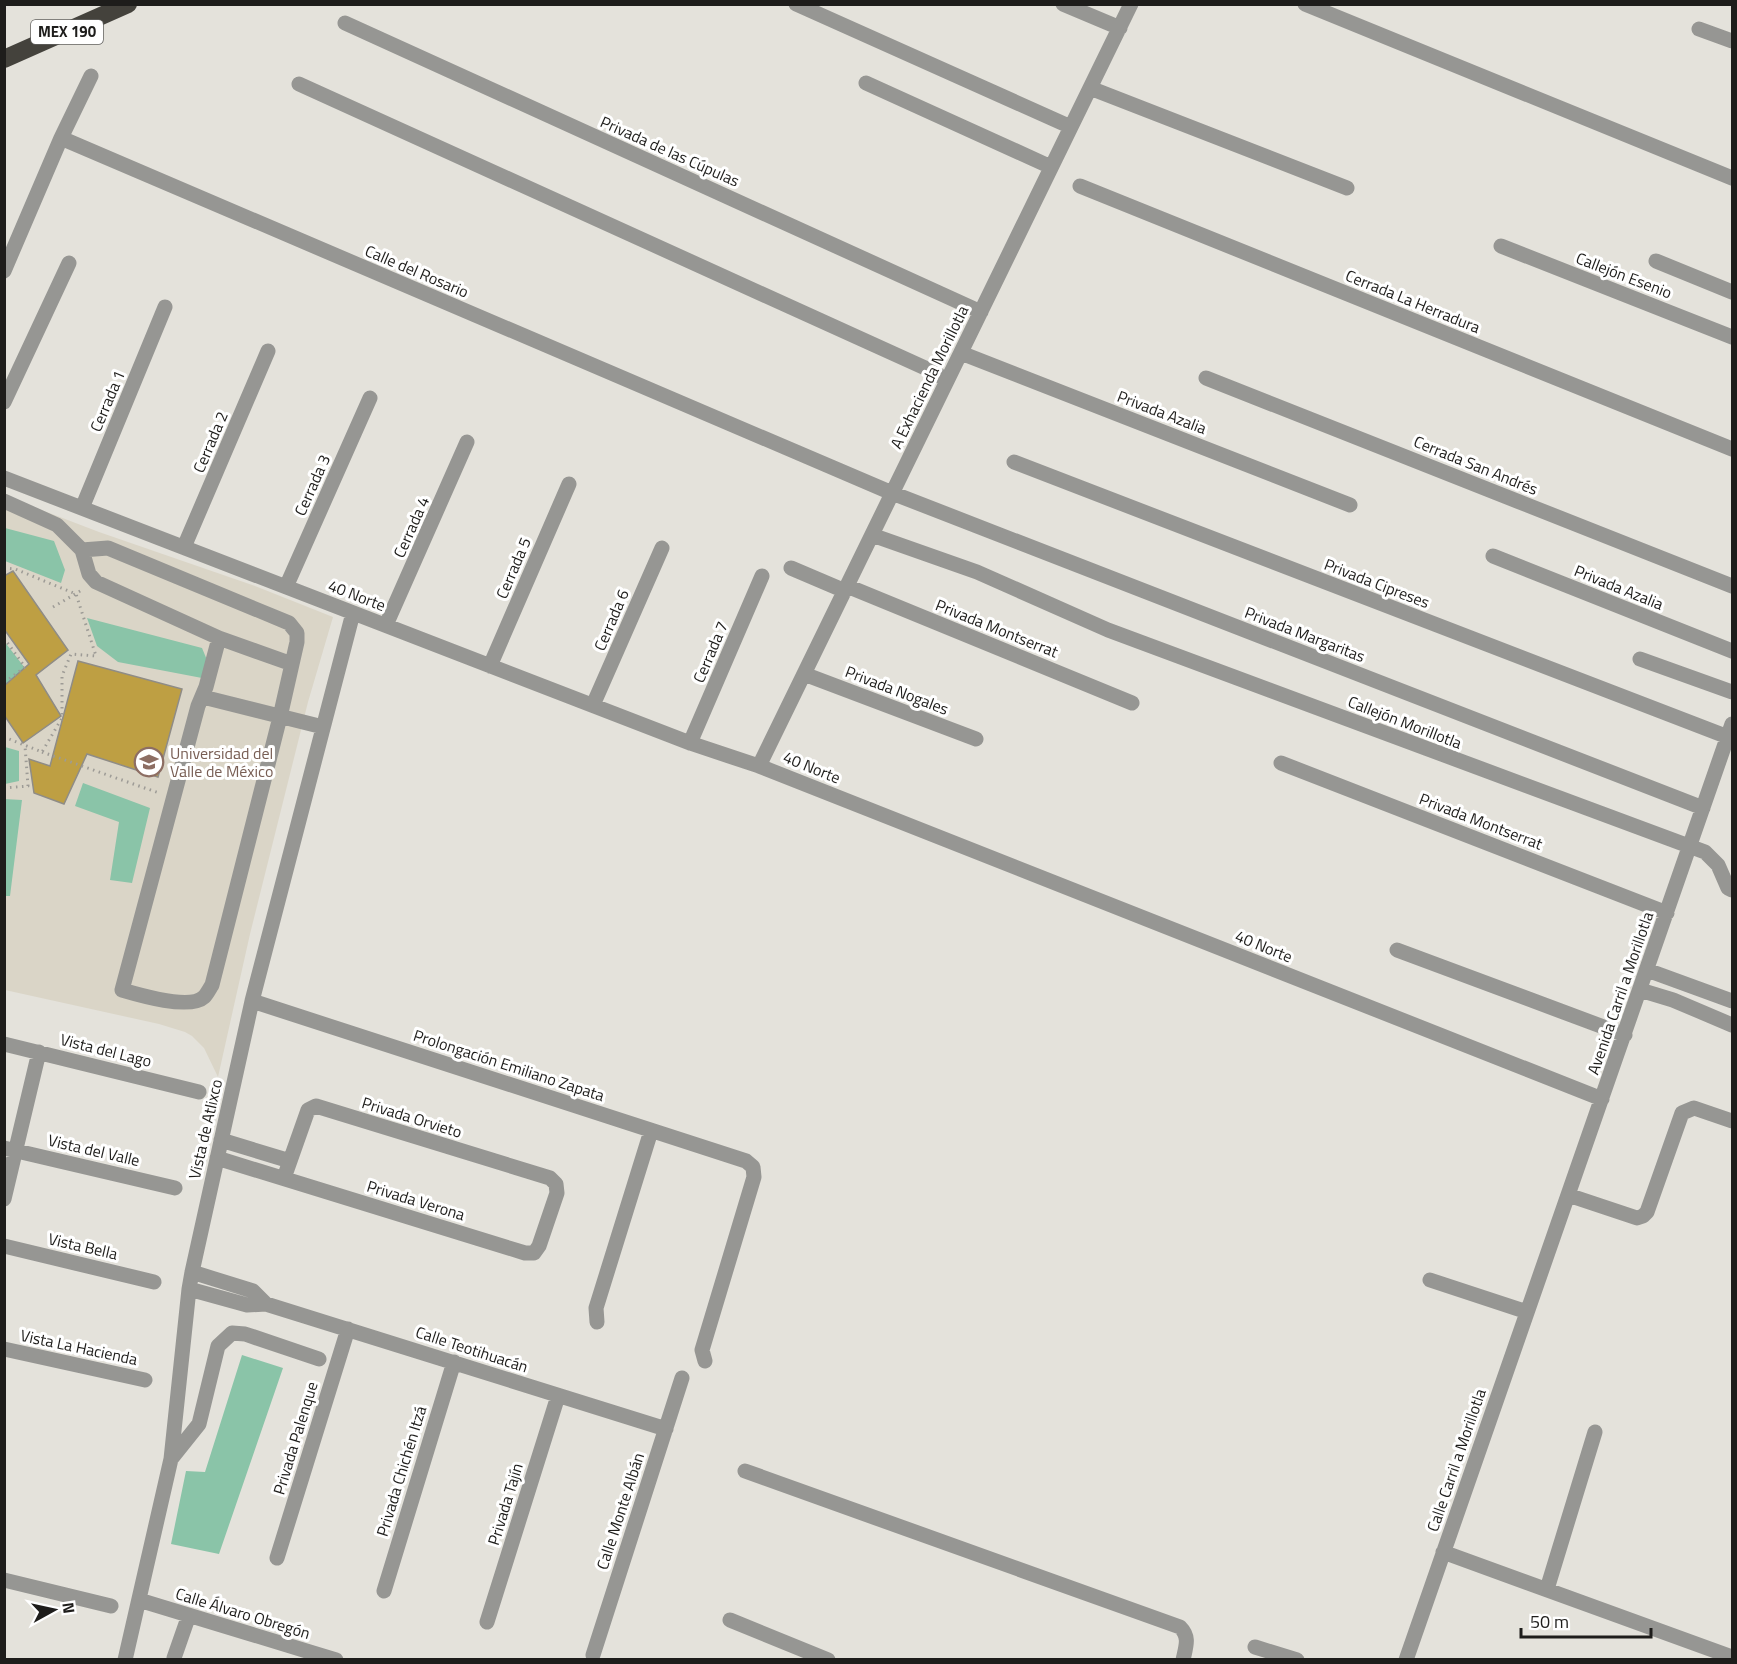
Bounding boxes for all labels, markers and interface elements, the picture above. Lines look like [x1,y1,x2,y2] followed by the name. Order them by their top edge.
[31,20,103,44] road number: MEX 190
[597,110,743,192] street label: Privada de las Cúpulas
[361,238,473,304] street label: Calle del Rosario
[1572,246,1676,304] street label: Callejón Esenio
[1342,263,1484,339] street label: Cerrada La Herradura
[884,301,974,453] street label: A Exhacienda Morillotla
[83,367,131,435] street label: Cerrada 1
[1114,384,1210,440] street label: Privada Azalia
[186,408,234,476] street label: Cerrada 2
[1410,429,1542,501] street label: Cerrada San Andrés
[288,451,336,519] street label: Cerrada 3
[387,493,435,561] street label: Cerrada 4
[489,534,537,602] street label: Cerrada 5
[1321,552,1433,614] street label: Privada Cipreses
[1571,558,1667,616] street label: Privada Azalia
[325,573,389,617] street label: 40 Norte
[587,586,635,654] street label: Cerrada 6
[932,592,1062,664] street label: Privada Montserrat
[1241,600,1369,668] street label: Privada Margaritas
[686,618,734,686] street label: Cerrada 7
[842,659,952,721] street label: Privada Nogales
[1345,689,1465,755] street label: Callejón Morillotla
[170,741,273,783] place label: Universidad del Valle de México
[780,745,844,789] street label: 40 Norte
[133,746,165,778] school or university icon: Universidad del Valle de México
[1416,786,1546,856] street label: Privada Montserrat
[1581,908,1659,1078] street label: Avenida Carril a Morillotla
[1232,924,1296,968] street label: 40 Norte
[410,1023,608,1107] street label: Prolongación Emiliano Zapata
[58,1027,154,1073] street label: Vista del Lago
[182,1077,228,1181] street label: Vista de Atlixco
[359,1090,465,1144] street label: Privada Orvieto
[46,1128,142,1172] street label: Vista del Valle
[364,1174,468,1226] street label: Privada Verona
[46,1226,120,1266] street label: Vista Bella
[413,1320,531,1378] street label: Calle Teotihuacán
[18,1323,140,1371] street label: Vista La Hacienda
[266,1379,324,1497] street label: Privada Palenque
[1420,1385,1492,1535] street label: Calle Carril a Morillotla
[370,1403,432,1539] street label: Privada Chichén Itzá
[590,1449,650,1573] street label: Calle Monte Albán
[481,1460,529,1548] street label: Privada Tajín
[24,1580,84,1640] north arrow
[173,1581,313,1645] street label: Calle Álvaro Obregón
[56,1601,82,1615] text: N
[1521,1601,1652,1639] scale bar
[1530,1608,1569,1635] text: 50 m

